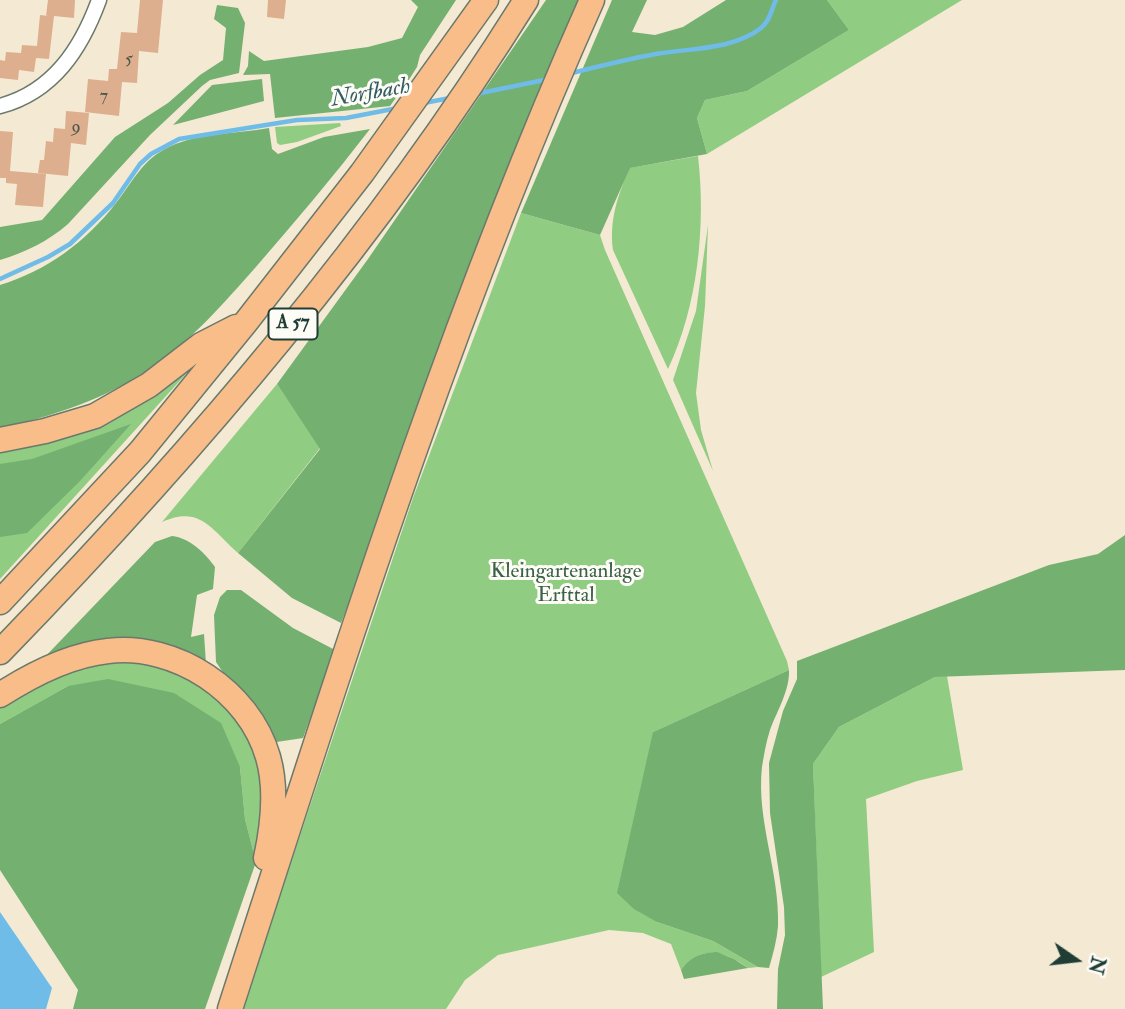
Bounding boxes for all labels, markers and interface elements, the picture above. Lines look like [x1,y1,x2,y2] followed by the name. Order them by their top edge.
[125,49,133,71] house number: 5
[329,73,413,115] water label: Norfbach
[100,86,108,108] house number: 7
[71,117,81,139] house number: 9
[268,308,318,340] road number: A 57
[491,559,641,609] park label: Kleingartenanlage Erfttal
[1041,925,1111,995] north arrow
[1083,954,1110,976] text: N

